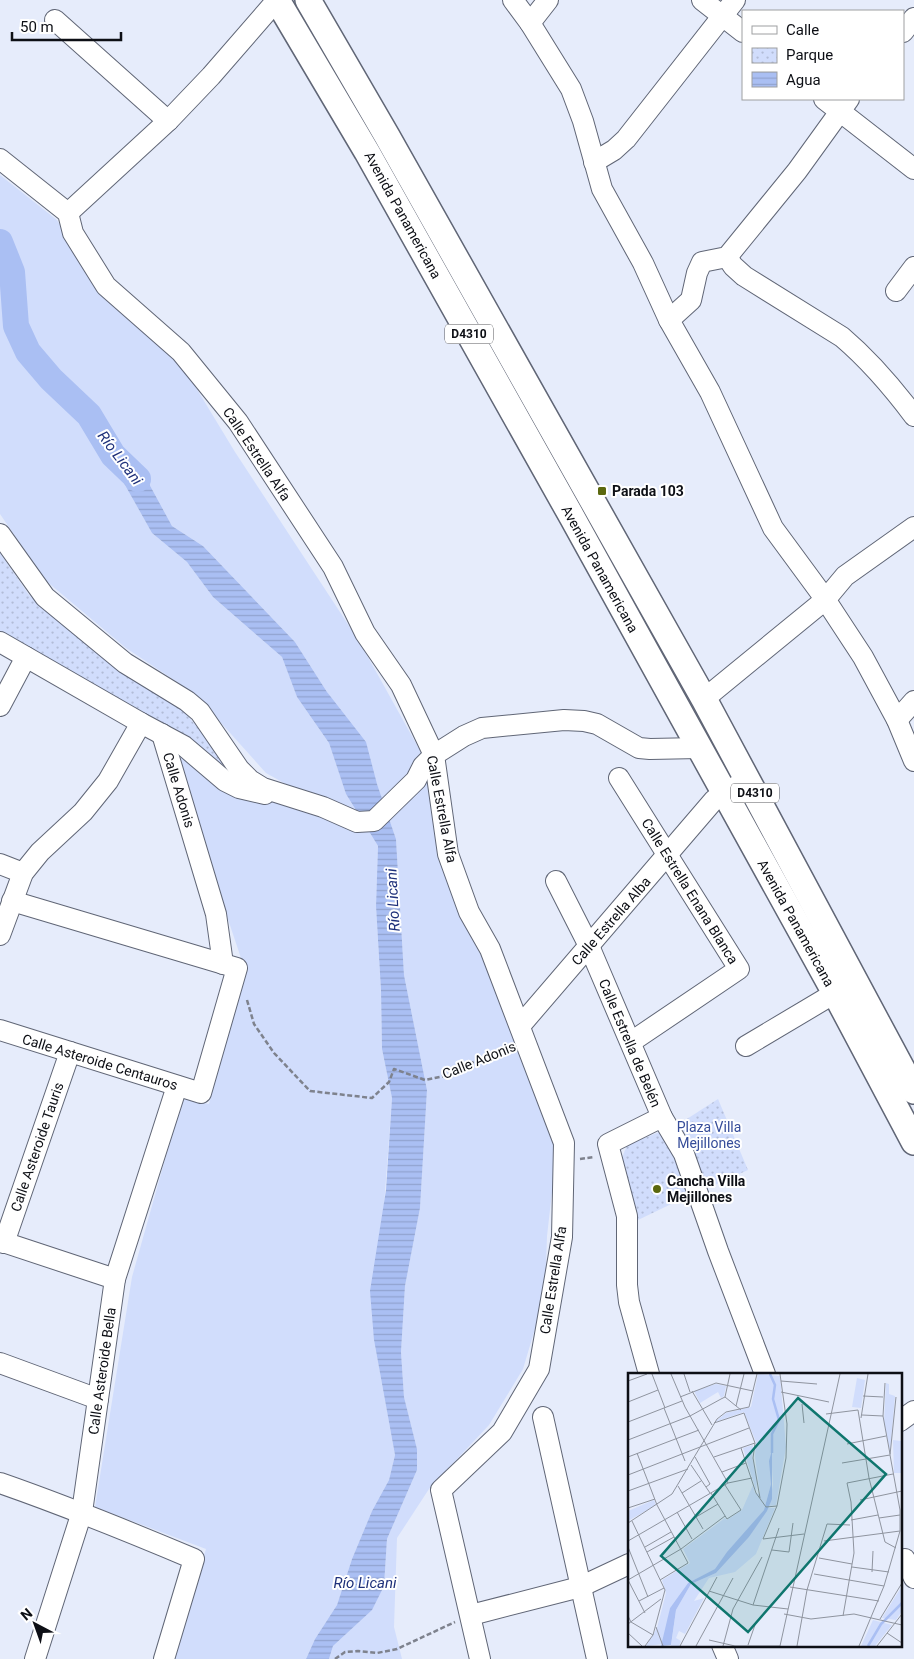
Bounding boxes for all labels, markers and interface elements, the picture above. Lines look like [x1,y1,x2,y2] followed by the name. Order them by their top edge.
[12,10,121,42] scale bar
[742,10,904,100] legend
[20,18,54,36] text: 50 m
[786,21,819,39] text: Calle
[786,46,833,64] text: Parque
[786,71,821,89] text: Agua
[361,149,445,281] street label: Avenida Panamericana
[445,324,493,344] road number: D4310
[220,404,294,504] street label: Calle Estrella Alfa
[94,427,146,489] water label: Río Licani
[612,483,684,499] place label: Parada 103
[596,485,608,497] marker: Parada 103
[558,503,642,635] street label: Avenida Panamericana
[160,750,198,830] street label: Calle Adonis
[424,754,460,864] street label: Calle Estrella Alfa
[731,784,779,802] road number: D4310
[639,815,741,967] street label: Calle Estrella Enana Blanca
[754,857,838,989] street label: Avenida Panamericana
[382,868,404,932] water label: Río Licani
[568,873,654,969] street label: Calle Estrella Alba
[596,977,664,1109] street label: Calle Estrella de Belén
[20,1031,180,1093] street label: Calle Asteroide Centauros
[440,1038,518,1082] street label: Calle Adonis
[7,1080,67,1214] street label: Calle Asteroide Tauris
[677,1119,741,1151] park label: Plaza Villa Mejillones
[667,1173,746,1205] place label: Cancha Villa Mejillones
[651,1183,663,1195] marker: Cancha Villa Mejillones
[537,1225,569,1335] street label: Calle Estrella Alfa
[85,1306,119,1436] street label: Calle Asteroide Bella
[628,1373,902,1646] inset map
[333,1574,397,1592] water label: Río Licani
[10,1599,60,1649] north arrow
[17,1605,35,1623] text: N

